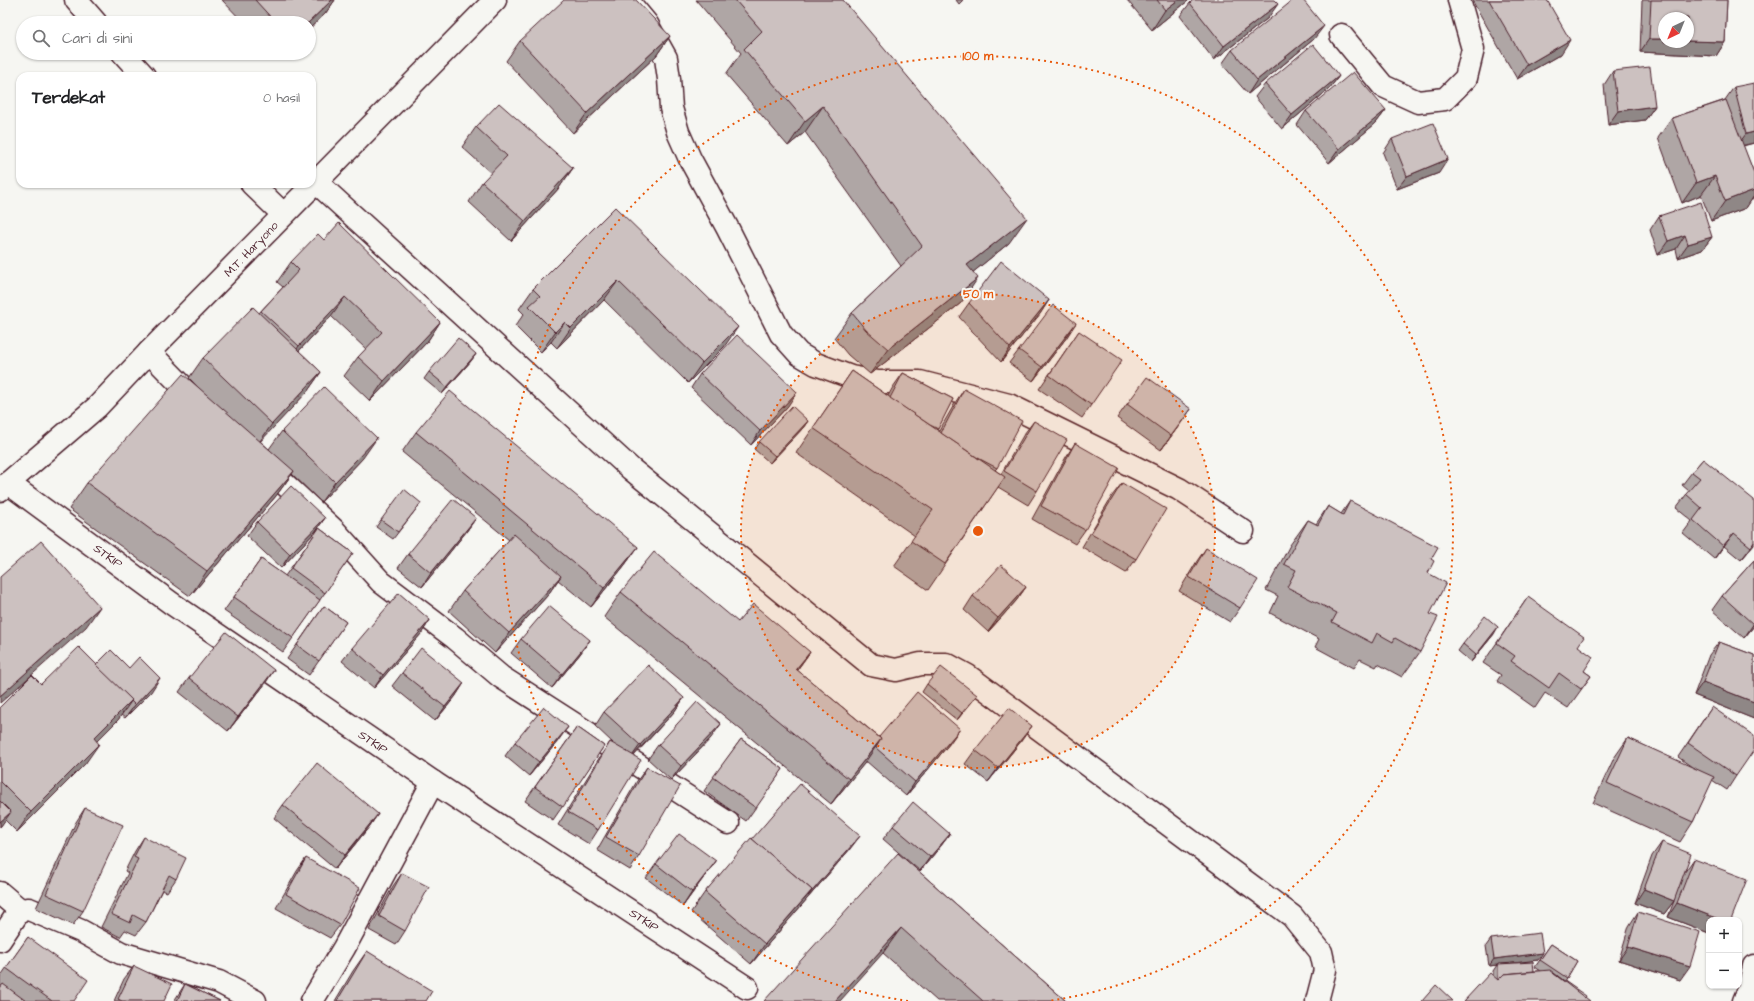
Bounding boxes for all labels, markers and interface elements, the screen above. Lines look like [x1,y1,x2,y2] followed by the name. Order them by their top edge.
[1658,12,1694,48] north arrow
[16,16,316,60] search box
[30,27,52,49] icon: search
[62,28,132,49] text: Cari di sini
[963,48,994,65] text: 100 m
[32,86,105,110] text: Terdekat
[263,89,300,107] text: 0 hasil
[220,217,283,282] street label: M.T. Haryono
[963,286,994,303] text: 50 m
[971,524,985,538] centre of rings
[90,540,126,573] street label: STKIP
[355,726,391,759] street label: STKIP
[626,905,662,936] street label: STKIP
[1706,917,1742,989] map controls
[1706,917,1742,953] button: +
[1706,953,1742,989] button: −

